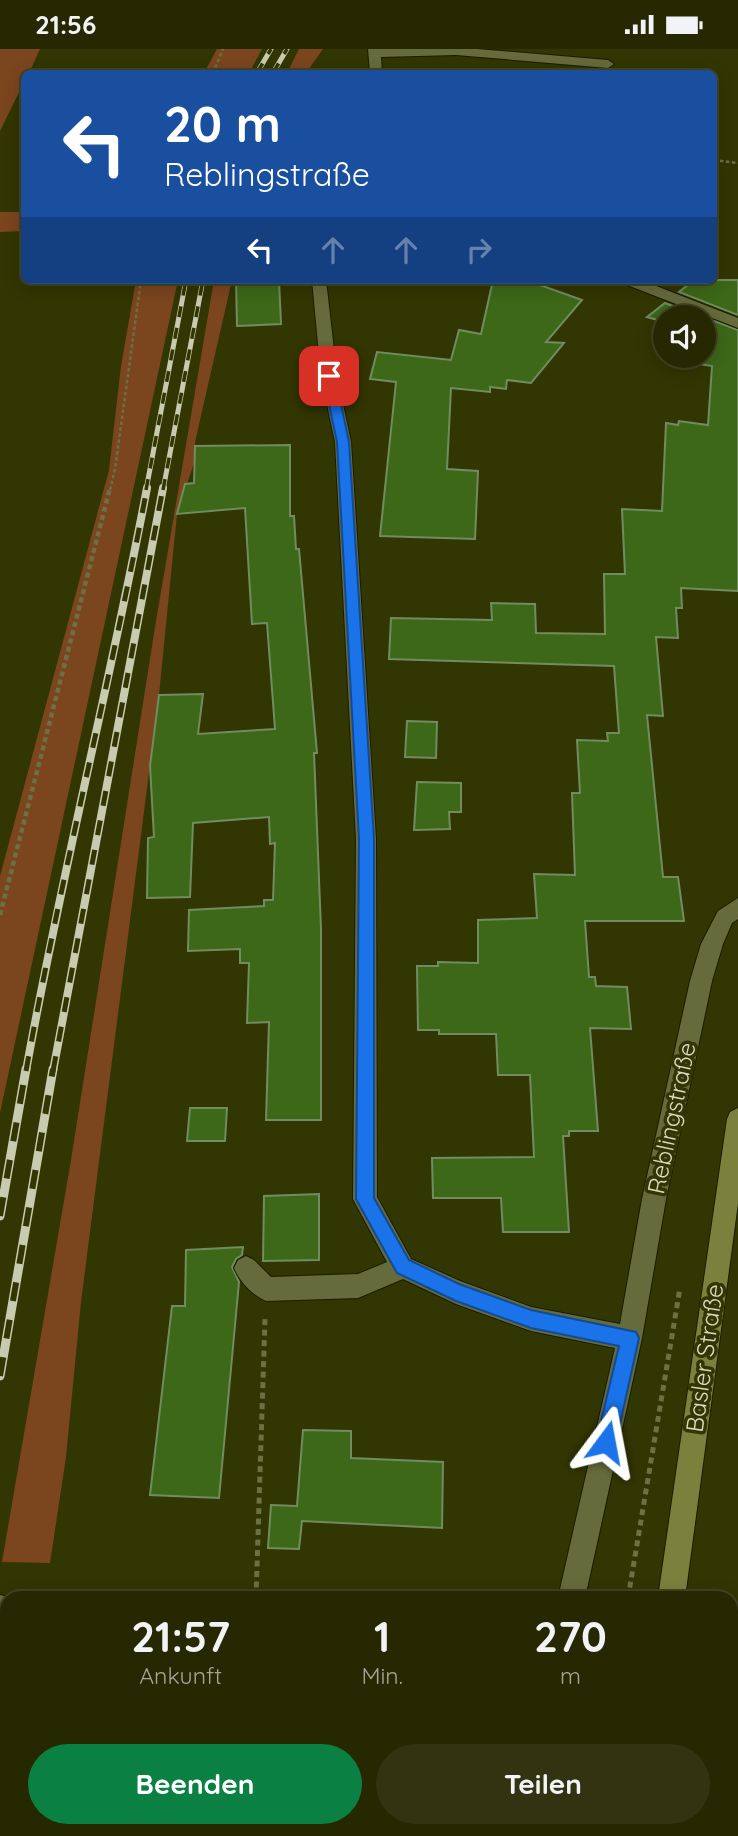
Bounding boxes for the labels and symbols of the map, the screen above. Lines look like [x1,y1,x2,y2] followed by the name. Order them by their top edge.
[299,346,359,406] pin
[640,1039,702,1197] street label: Reblingstraße
[679,1282,729,1434] street label: Basler Straße
[569,1405,643,1479] position arrow

